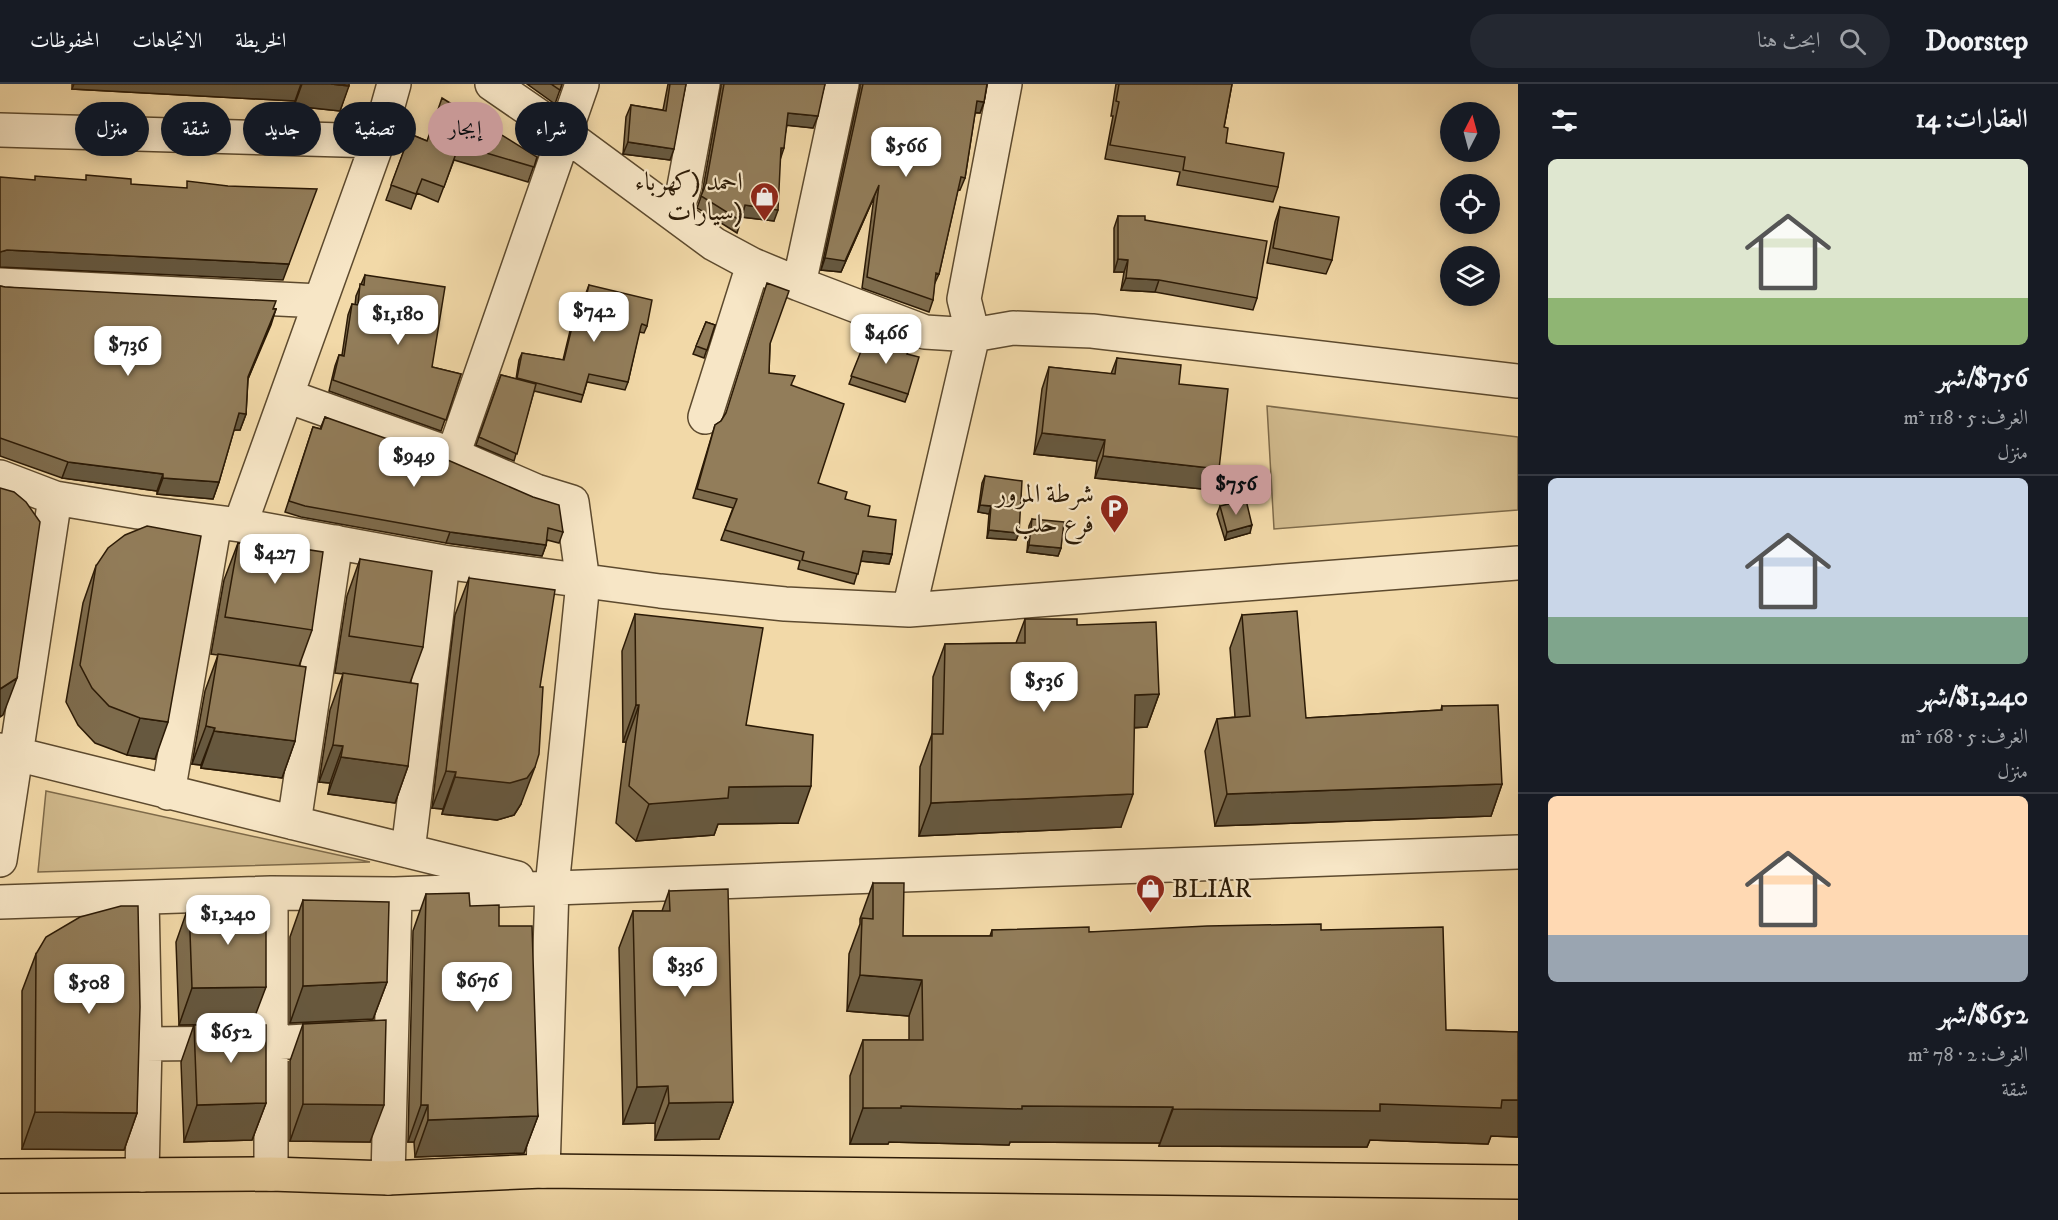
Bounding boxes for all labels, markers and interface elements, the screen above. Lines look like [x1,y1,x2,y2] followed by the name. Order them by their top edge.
[1470,14,1890,68] search box
[1926,24,2028,59] text: Doorstep
[1836,25,1869,58] icon: search
[1757,27,1821,54] text: ابحث هنا
[30,28,99,54] text: المحفوظات
[132,28,202,54] text: الاتجاهات
[235,28,286,54] text: الخريطة
[75,102,149,156] chip: منزل
[161,102,231,156] chip: شقة
[243,102,321,156] chip: جديد
[333,102,416,156] chip: تصفية
[428,102,503,156] chip: إيجار
[515,102,588,156] chip: شراء
[1440,102,1500,162] north arrow
[1440,102,1500,306] map controls
[1916,103,2028,136] text: العقارات: 14
[1548,104,1581,137] icon: filters
[870,127,942,178] pin: $566
[885,134,927,159] text: $566
[635,166,743,229] place label: احمد (كهرباء سيارات)
[1440,174,1500,234] button: locate
[748,180,780,222] shop icon: احمد (كهرباء سيارات)
[1734,198,1842,306] icon: home
[1440,246,1500,306] button: layers
[558,292,630,343] pin: $742
[349,295,447,346] pin: $1,180
[573,299,615,324] text: $742
[372,302,424,327] text: $1,180
[850,314,922,365] pin: $466
[864,321,908,346] text: $466
[92,326,164,377] pin: $736
[108,333,148,358] text: $736
[1937,362,2028,395] text: $756/شهر
[1904,406,2028,431] text: الغرف: 5 · 118 m²
[378,437,450,488] pin: $949
[1997,441,2028,466] text: منزل
[393,444,435,469] text: $949
[1200,465,1272,516] pin: $756
[1215,472,1257,497] text: $756
[993,478,1094,545] place label: شرطة المرور فرع حلب
[1099,492,1131,534] parking icon: شرطة المرور فرع حلب
[1734,517,1842,625] icon: home
[239,534,311,585] pin: $427
[254,541,296,566] text: $427
[1008,662,1080,713] pin: $536
[1025,669,1063,694] text: $536
[1919,681,2028,714] text: $1,240/شهر
[1901,725,2028,750] text: الغرف: 5 · 168 m²
[1997,760,2028,785] text: منزل
[1734,835,1842,943] icon: home
[1135,872,1167,914] shop icon: BLIAR
[1172,873,1252,906] place label: BLIAR
[179,895,277,946] pin: $1,240
[200,902,256,927] text: $1,240
[649,947,721,998] pin: $336
[667,954,703,979] text: $336
[441,962,513,1013] pin: $676
[53,964,125,1015] pin: $508
[456,969,498,994] text: $676
[68,971,110,996] text: $508
[1938,999,2028,1032] text: $652/شهر
[195,1013,267,1064] pin: $652
[210,1020,252,1045] text: $652
[1908,1043,2028,1068] text: الغرف: 2 · 78 m²
[2002,1078,2028,1103] text: شقة

